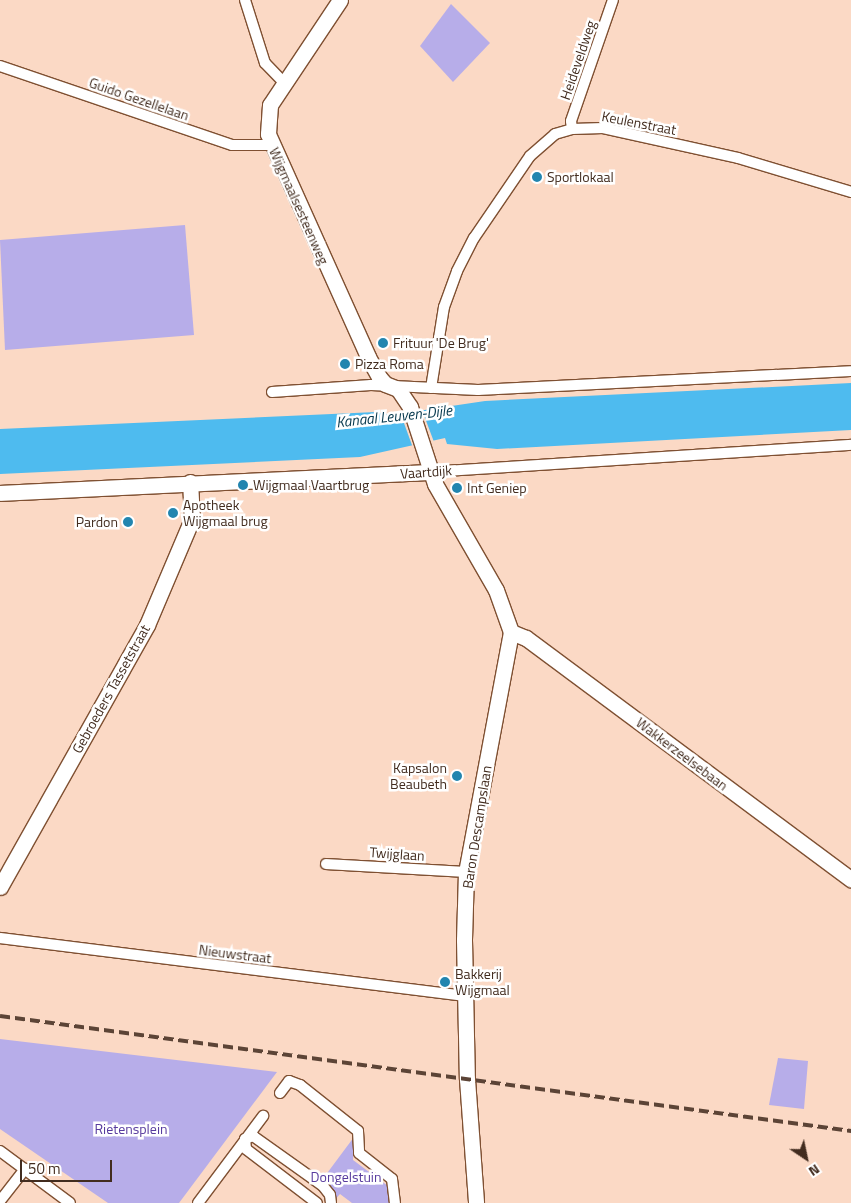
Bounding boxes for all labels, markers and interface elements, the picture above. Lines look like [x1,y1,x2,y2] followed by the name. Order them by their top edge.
[557,18,599,102] street label: Heideveldweg
[87,74,191,124] street label: Guido Gezellelaan
[600,108,678,138] street label: Keulenstraat
[266,145,332,267] street label: Wijgmaalsesteenweg
[547,169,614,185] place label: Sportlokaal
[531,171,543,183] marker: Sportlokaal
[393,335,489,351] place label: Frituur 'De Brug'
[377,337,389,349] marker: Frituur 'De Brug'
[355,356,424,372] place label: Pizza Roma
[339,358,351,370] marker: Pizza Roma
[335,401,453,431] water label: Kanaal Leuven-Dijle
[400,462,452,482] street label: Vaartdijk
[253,477,369,493] place label: Wijgmaal Vaartbrug
[237,479,249,491] marker: Wijgmaal Vaartbrug
[467,480,527,496] place label: Int Geniep
[451,482,463,494] marker: Int Geniep
[183,497,268,530] place label: Apotheek Wijgmaal brug
[167,507,179,519] marker: Apotheek Wijgmaal brug
[76,514,118,530] place label: Pardon
[122,516,134,528] marker: Pardon
[69,622,153,756] street label: Gebroeders Tassetstraat
[633,714,731,794] street label: Wakkerzeelsebaan
[390,760,447,792] place label: Kapsalon Beaubeth
[459,764,495,890] street label: Baron Descampslaan
[451,770,463,782] marker: Kapsalon Beaubeth
[369,844,425,864] street label: Twijglaan
[198,941,272,967] street label: Nieuwstraat
[455,966,510,999] place label: Bakkerij Wijgmaal
[439,976,451,988] marker: Bakkerij Wijgmaal
[95,1121,167,1137] park label: Rietensplein
[781,1133,831,1183] north arrow
[22,1150,115,1182] scale bar
[28,1157,61,1180] text: 50 m
[805,1159,825,1182] text: N
[311,1169,381,1185] park label: Dongelstuin

